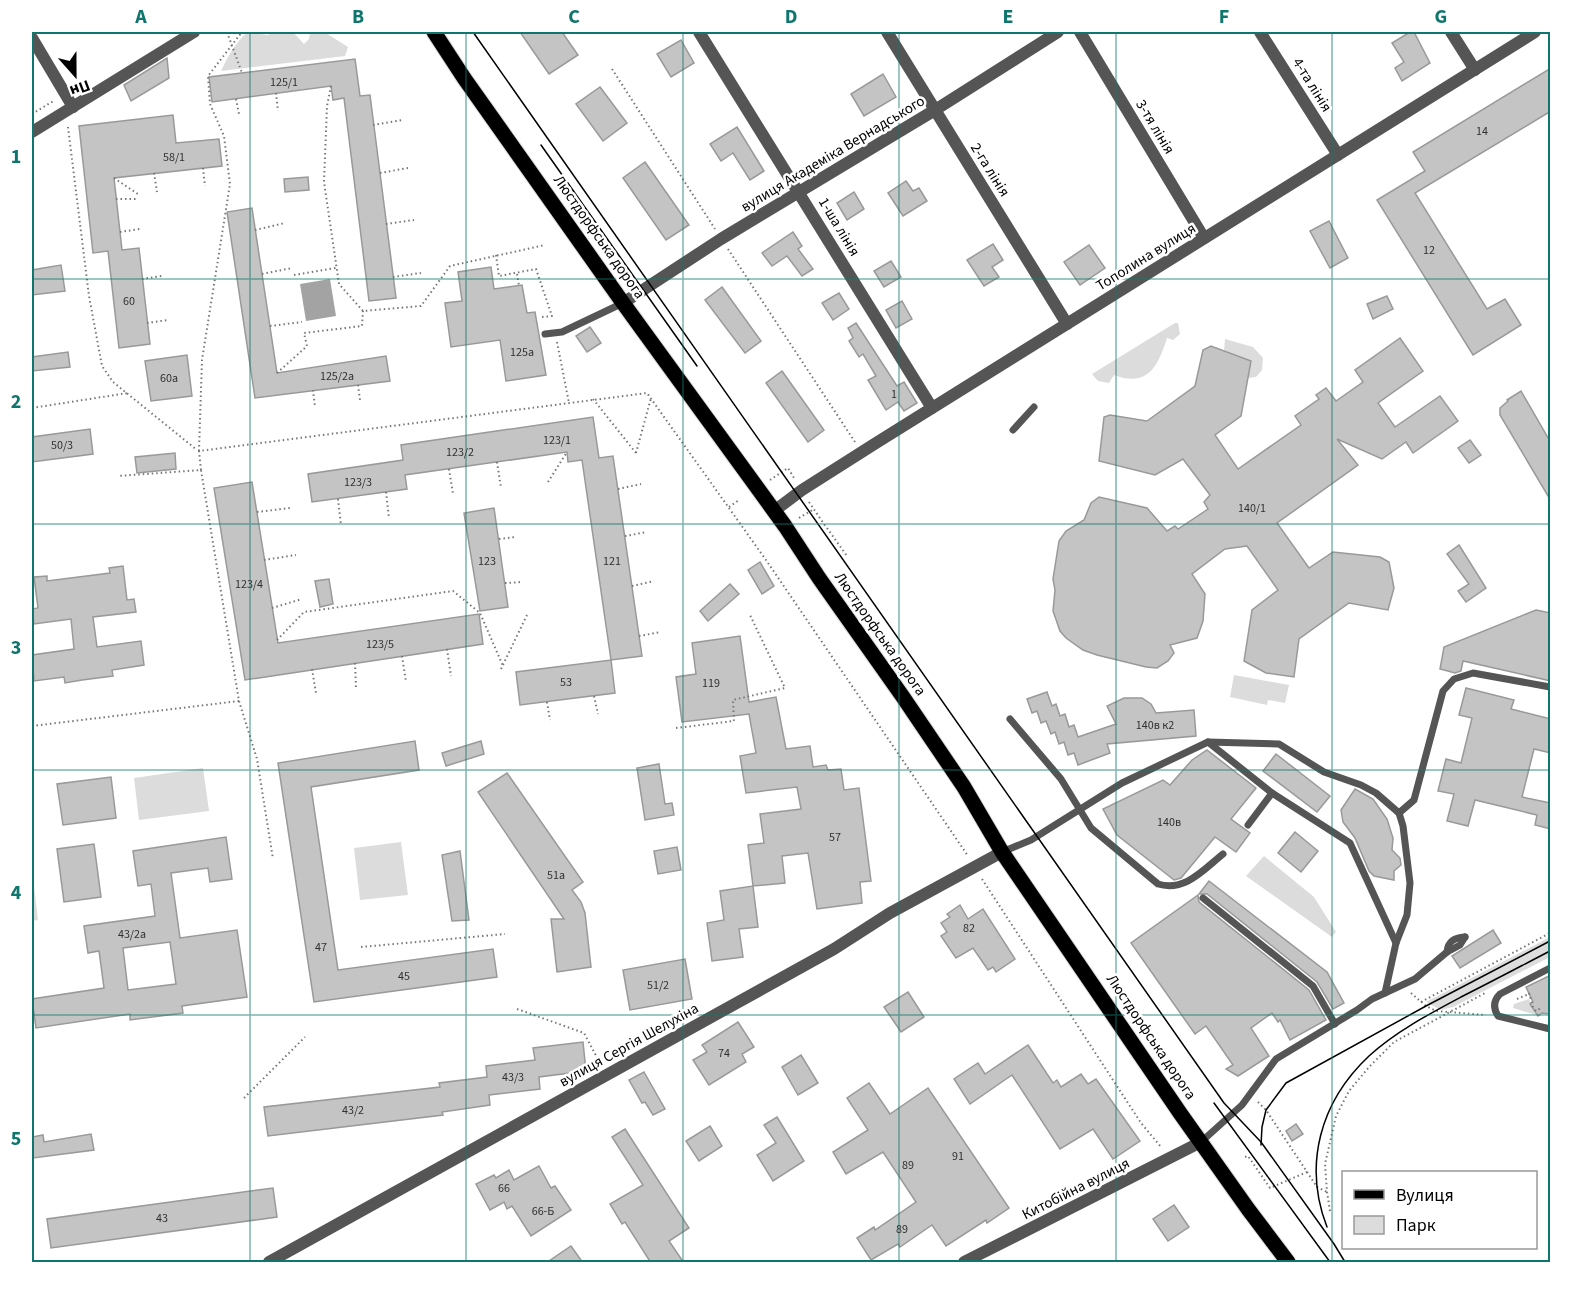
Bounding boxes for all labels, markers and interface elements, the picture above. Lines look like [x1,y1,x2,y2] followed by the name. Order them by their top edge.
[134,3,147,31] text: A
[352,3,364,31] text: B
[568,3,580,31] text: C
[785,3,797,31] text: D
[1003,3,1013,31] text: E
[1219,3,1229,31] text: F
[1435,3,1447,31] text: G
[45,45,105,105] north arrow
[1287,54,1337,116] street label: 4-та лінія
[67,74,93,102] text: Пн
[270,74,298,91] house number: 125/1
[737,91,929,217] street label: вулиця Академіка Вернадського
[1130,96,1180,158] street label: 3-тя лінія
[1476,123,1488,140] house number: 14
[965,139,1015,201] street label: 2-га лінія
[11,143,21,171] text: 1
[163,149,185,166] house number: 58/1
[548,171,650,303] street label: Люстдорфська дорога
[813,194,865,260] street label: 1-ша лінія
[1092,218,1200,296] street label: Тополина вулиця
[1423,242,1435,259] house number: 12
[123,293,135,310] house number: 60
[510,344,534,361] house number: 125а
[320,368,354,385] house number: 125/2а
[160,370,178,387] house number: 60а
[891,386,897,403] house number: 1
[11,388,21,416] text: 2
[543,432,571,449] house number: 123/1
[51,437,73,454] house number: 50/3
[446,444,474,461] house number: 123/2
[344,474,372,491] house number: 123/3
[1238,500,1266,517] house number: 140/1
[478,553,496,570] house number: 123
[603,553,621,570] house number: 121
[829,568,931,700] street label: Люстдорфська дорога
[235,576,263,593] house number: 123/4
[11,634,21,662] text: 3
[366,636,394,653] house number: 123/5
[560,674,572,691] house number: 53
[702,675,720,692] house number: 119
[1136,717,1174,734] house number: 140в к2
[1157,814,1181,831] house number: 140в
[829,829,841,846] house number: 57
[547,867,565,884] house number: 51а
[11,879,22,907] text: 4
[963,920,975,937] house number: 82
[118,926,146,943] house number: 43/2а
[315,939,327,956] house number: 47
[398,968,410,985] house number: 45
[1101,970,1201,1104] street label: Люстдорфська дорога
[647,977,669,994] house number: 51/2
[555,998,703,1092] street label: вулиця Сергія Шелухіна
[718,1045,730,1062] house number: 74
[502,1069,524,1086] house number: 43/3
[342,1102,364,1119] house number: 43/2
[11,1125,21,1153] text: 5
[952,1148,964,1165] house number: 91
[1019,1153,1133,1225] street label: Китобійна вулиця
[902,1157,914,1174] house number: 89
[1342,1171,1537,1249] legend
[498,1180,510,1197] house number: 66
[1396,1183,1454,1208] text: Вулиця
[532,1203,554,1220] house number: 66-Б
[156,1210,168,1227] house number: 43
[1396,1213,1436,1238] text: Парк
[896,1221,908,1238] house number: 89

